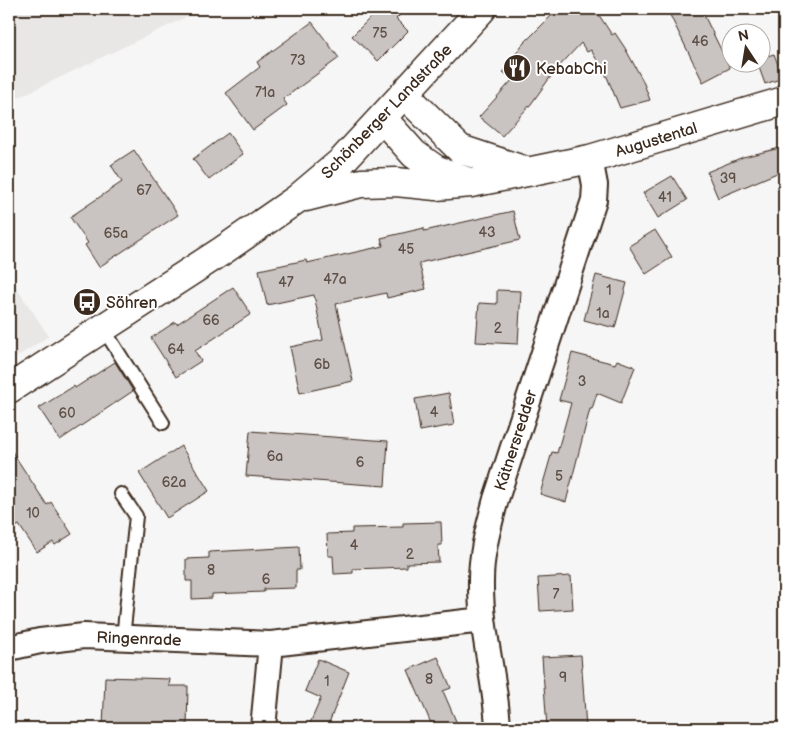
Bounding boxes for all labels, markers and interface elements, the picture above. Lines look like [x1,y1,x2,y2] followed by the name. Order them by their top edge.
[720,22,770,72] north arrow
[373,25,387,42] house number: 75
[736,26,750,45] text: N
[691,33,709,50] house number: 46
[318,40,457,183] street label: Schönberger Landstraße
[290,52,306,69] house number: 73
[502,53,532,83] restaurant icon: KebabChi
[536,60,607,79] place label: KebabChi
[255,84,275,101] house number: 71a
[613,119,700,162] street label: Augustental
[720,170,736,187] house number: 39
[136,182,152,199] house number: 67
[658,189,672,206] house number: 41
[478,224,496,241] house number: 43
[104,225,128,242] house number: 65a
[398,241,414,258] house number: 45
[323,271,347,288] house number: 47a
[278,274,294,291] house number: 47
[606,282,612,299] house number: 1
[72,287,102,317] bus stop icon: Söhren
[106,294,158,313] place label: Söhren
[596,305,610,322] house number: 1a
[202,312,220,329] house number: 66
[494,320,503,337] house number: 2
[167,341,185,358] house number: 64
[314,356,330,373] house number: 6b
[578,373,586,390] house number: 3
[491,387,542,493] street label: Kätnersredder
[430,404,439,421] house number: 4
[59,405,75,422] house number: 60
[267,448,283,465] house number: 6a
[356,454,365,471] house number: 6
[555,468,563,485] house number: 5
[162,474,186,491] house number: 62a
[26,505,40,522] house number: 10
[350,537,359,554] house number: 4
[406,546,415,563] house number: 2
[207,562,215,579] house number: 8
[262,571,271,588] house number: 6
[553,586,560,603] house number: 7
[96,629,182,650] street label: Ringenrade
[559,669,567,686] house number: 9
[425,671,433,688] house number: 8
[324,673,330,690] house number: 1

